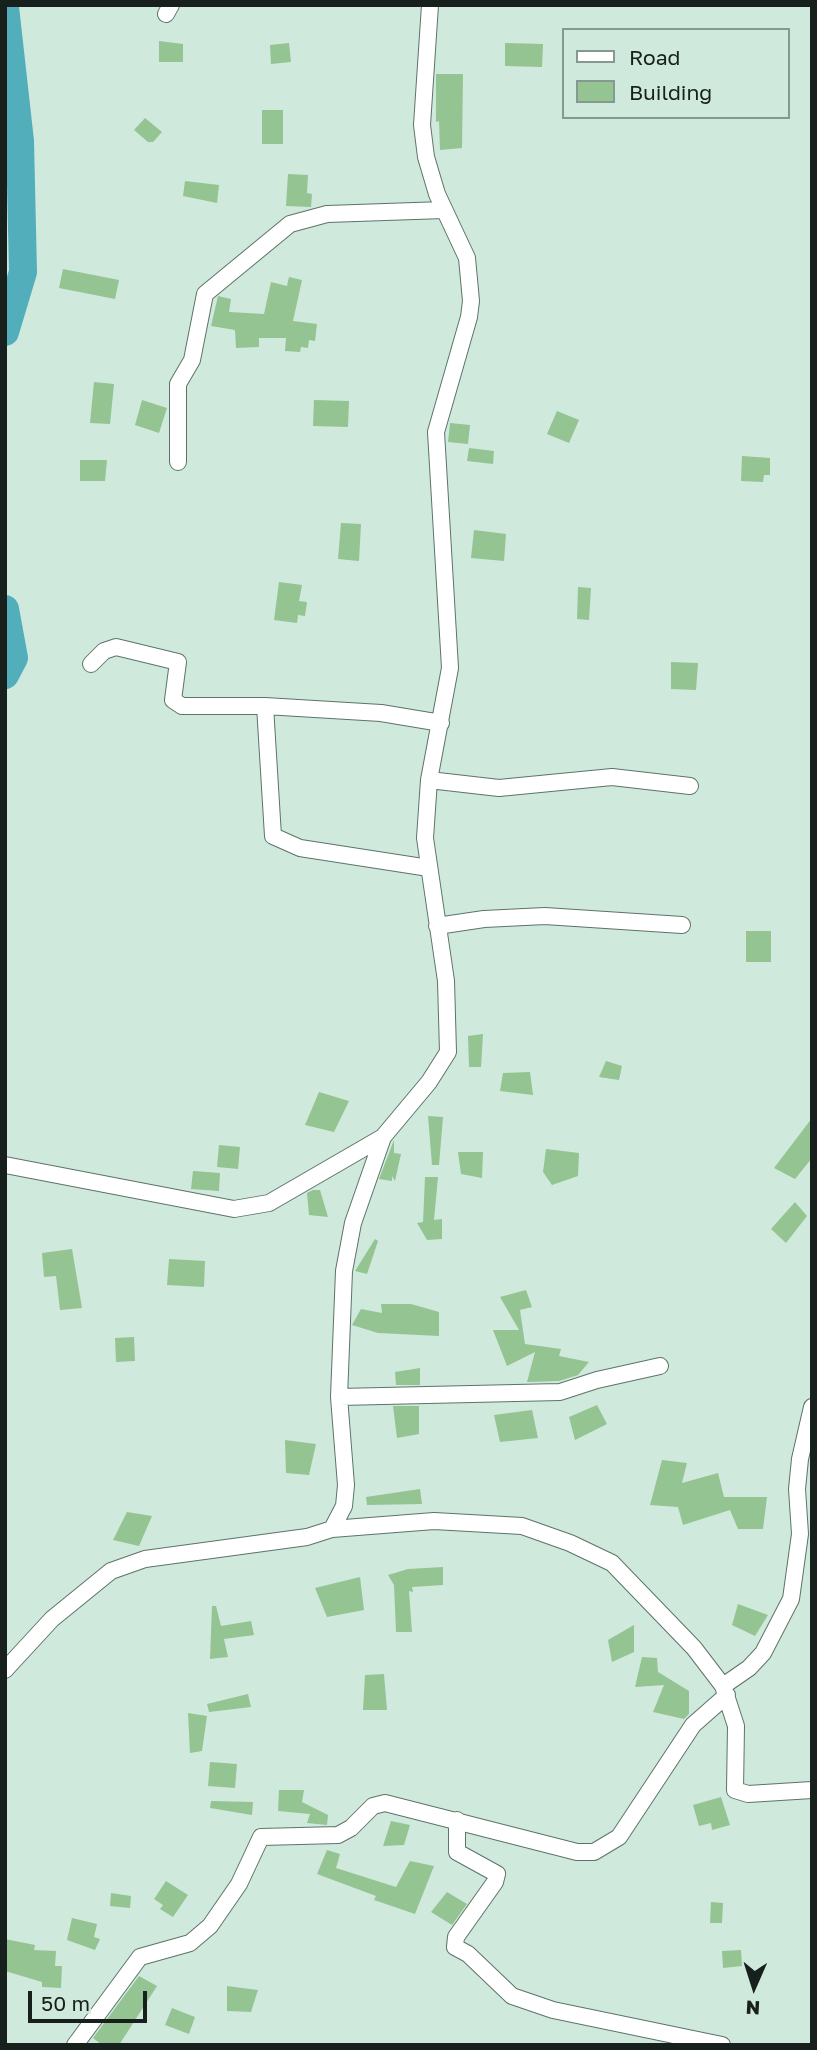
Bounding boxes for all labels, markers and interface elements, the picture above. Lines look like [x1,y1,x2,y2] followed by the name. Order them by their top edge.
[562,28,789,119] legend
[629,44,680,70] text: Road
[629,79,712,105] text: Building
[719,1952,789,2022] north arrow
[32,1976,150,2020] scale bar
[41,1990,90,2016] text: 50 m
[745,1997,761,2020] text: N

